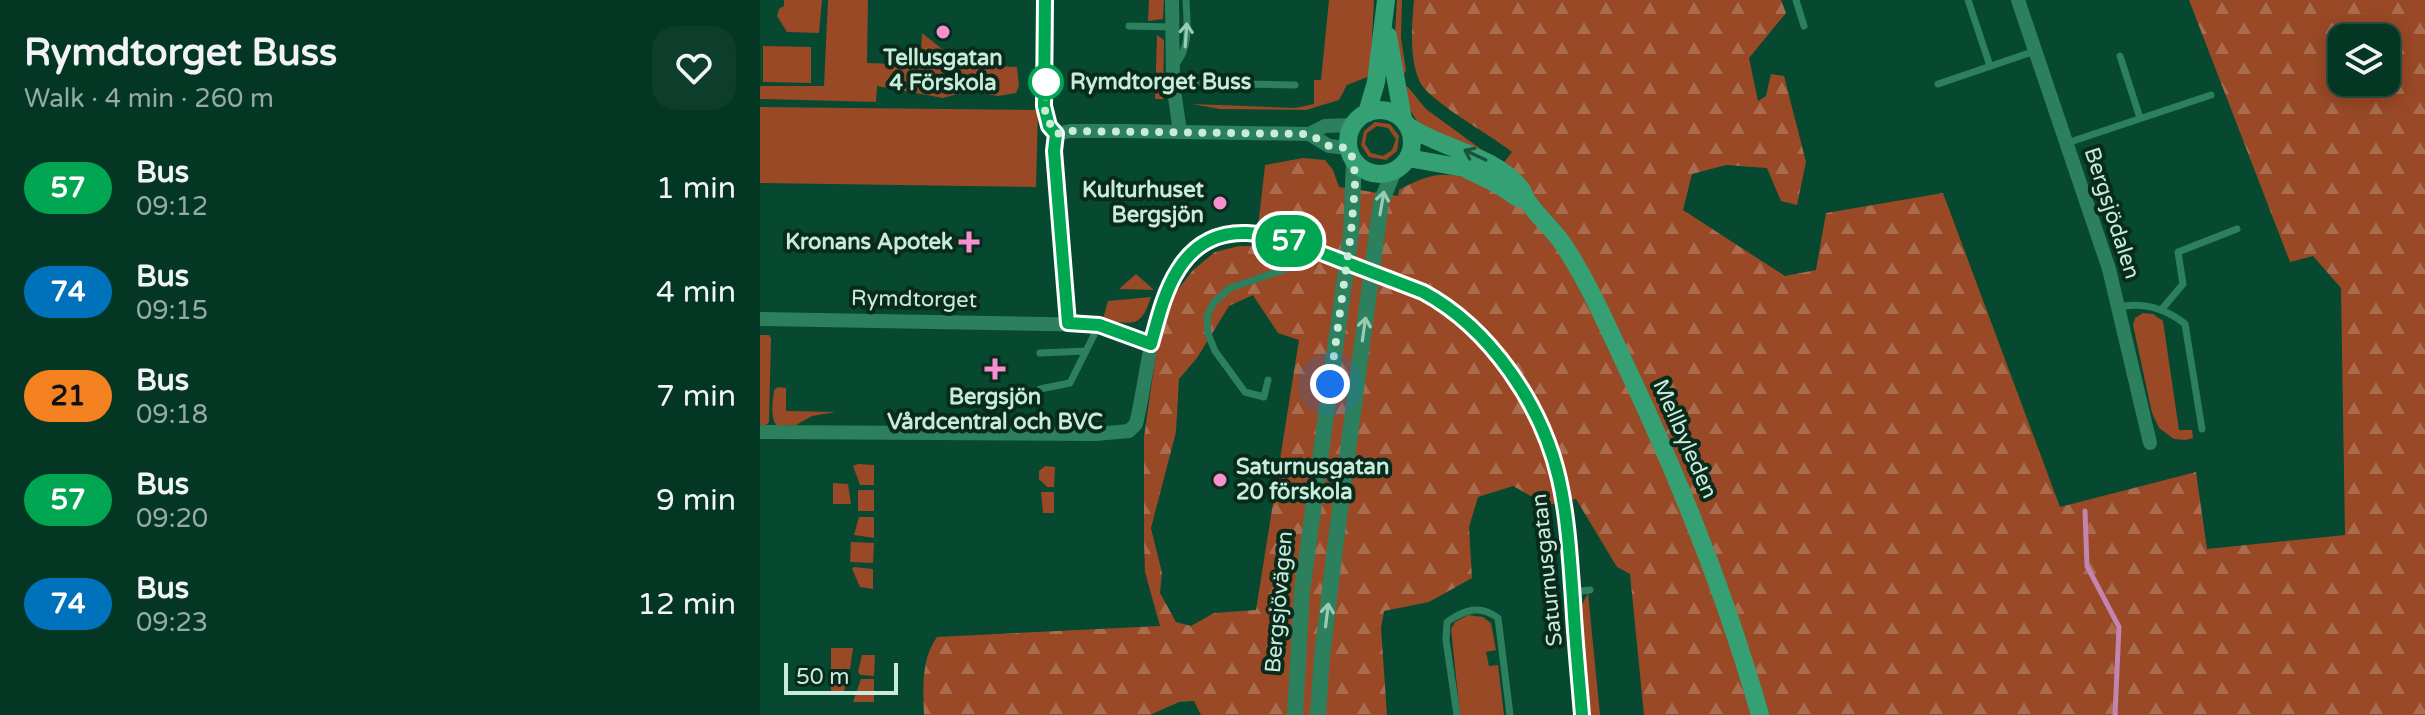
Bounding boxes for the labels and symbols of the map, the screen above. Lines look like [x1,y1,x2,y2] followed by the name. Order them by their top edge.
[1179,22,1194,49] one-way arrow
[934,23,952,41] marker: Tellusgatan 4 Förskola
[882,45,1003,96] place label: Tellusgatan 4 Förskola
[1029,65,1063,99] marker: Rymdtorget Buss
[1070,69,1252,95] place label: Rymdtorget Buss
[2079,144,2145,282] street label: Bergsjödalen
[1463,147,1487,162] one-way arrow
[1082,177,1205,228] place label: Kulturhuset Bergsjön
[1375,191,1390,217] one-way arrow
[1211,194,1229,212] marker: Kulturhuset Bergsjön
[1253,215,1325,267] line badge: 57
[785,229,953,255] place label: Kronans Apotek
[960,233,978,251] marker: Kronans Apotek
[851,285,977,313] street label: Rymdtorget
[1357,317,1372,342] one-way arrow
[984,358,1006,380] marker: Bergsjön Vårdcentral och BVC
[1310,364,1350,404] your location
[1647,375,1723,503] street label: Mellbyleden
[887,384,1103,435] place label: Bergsjön Vårdcentral och BVC
[1236,454,1389,505] place label: Saturnusgatan 20 förskola
[1211,471,1229,489] marker: Saturnusgatan 20 förskola
[1526,492,1568,648] street label: Saturnusgatan
[1260,530,1298,674] street label: Bergsjövägen
[1319,602,1334,628] one-way arrow
[784,659,898,695] scale bar

